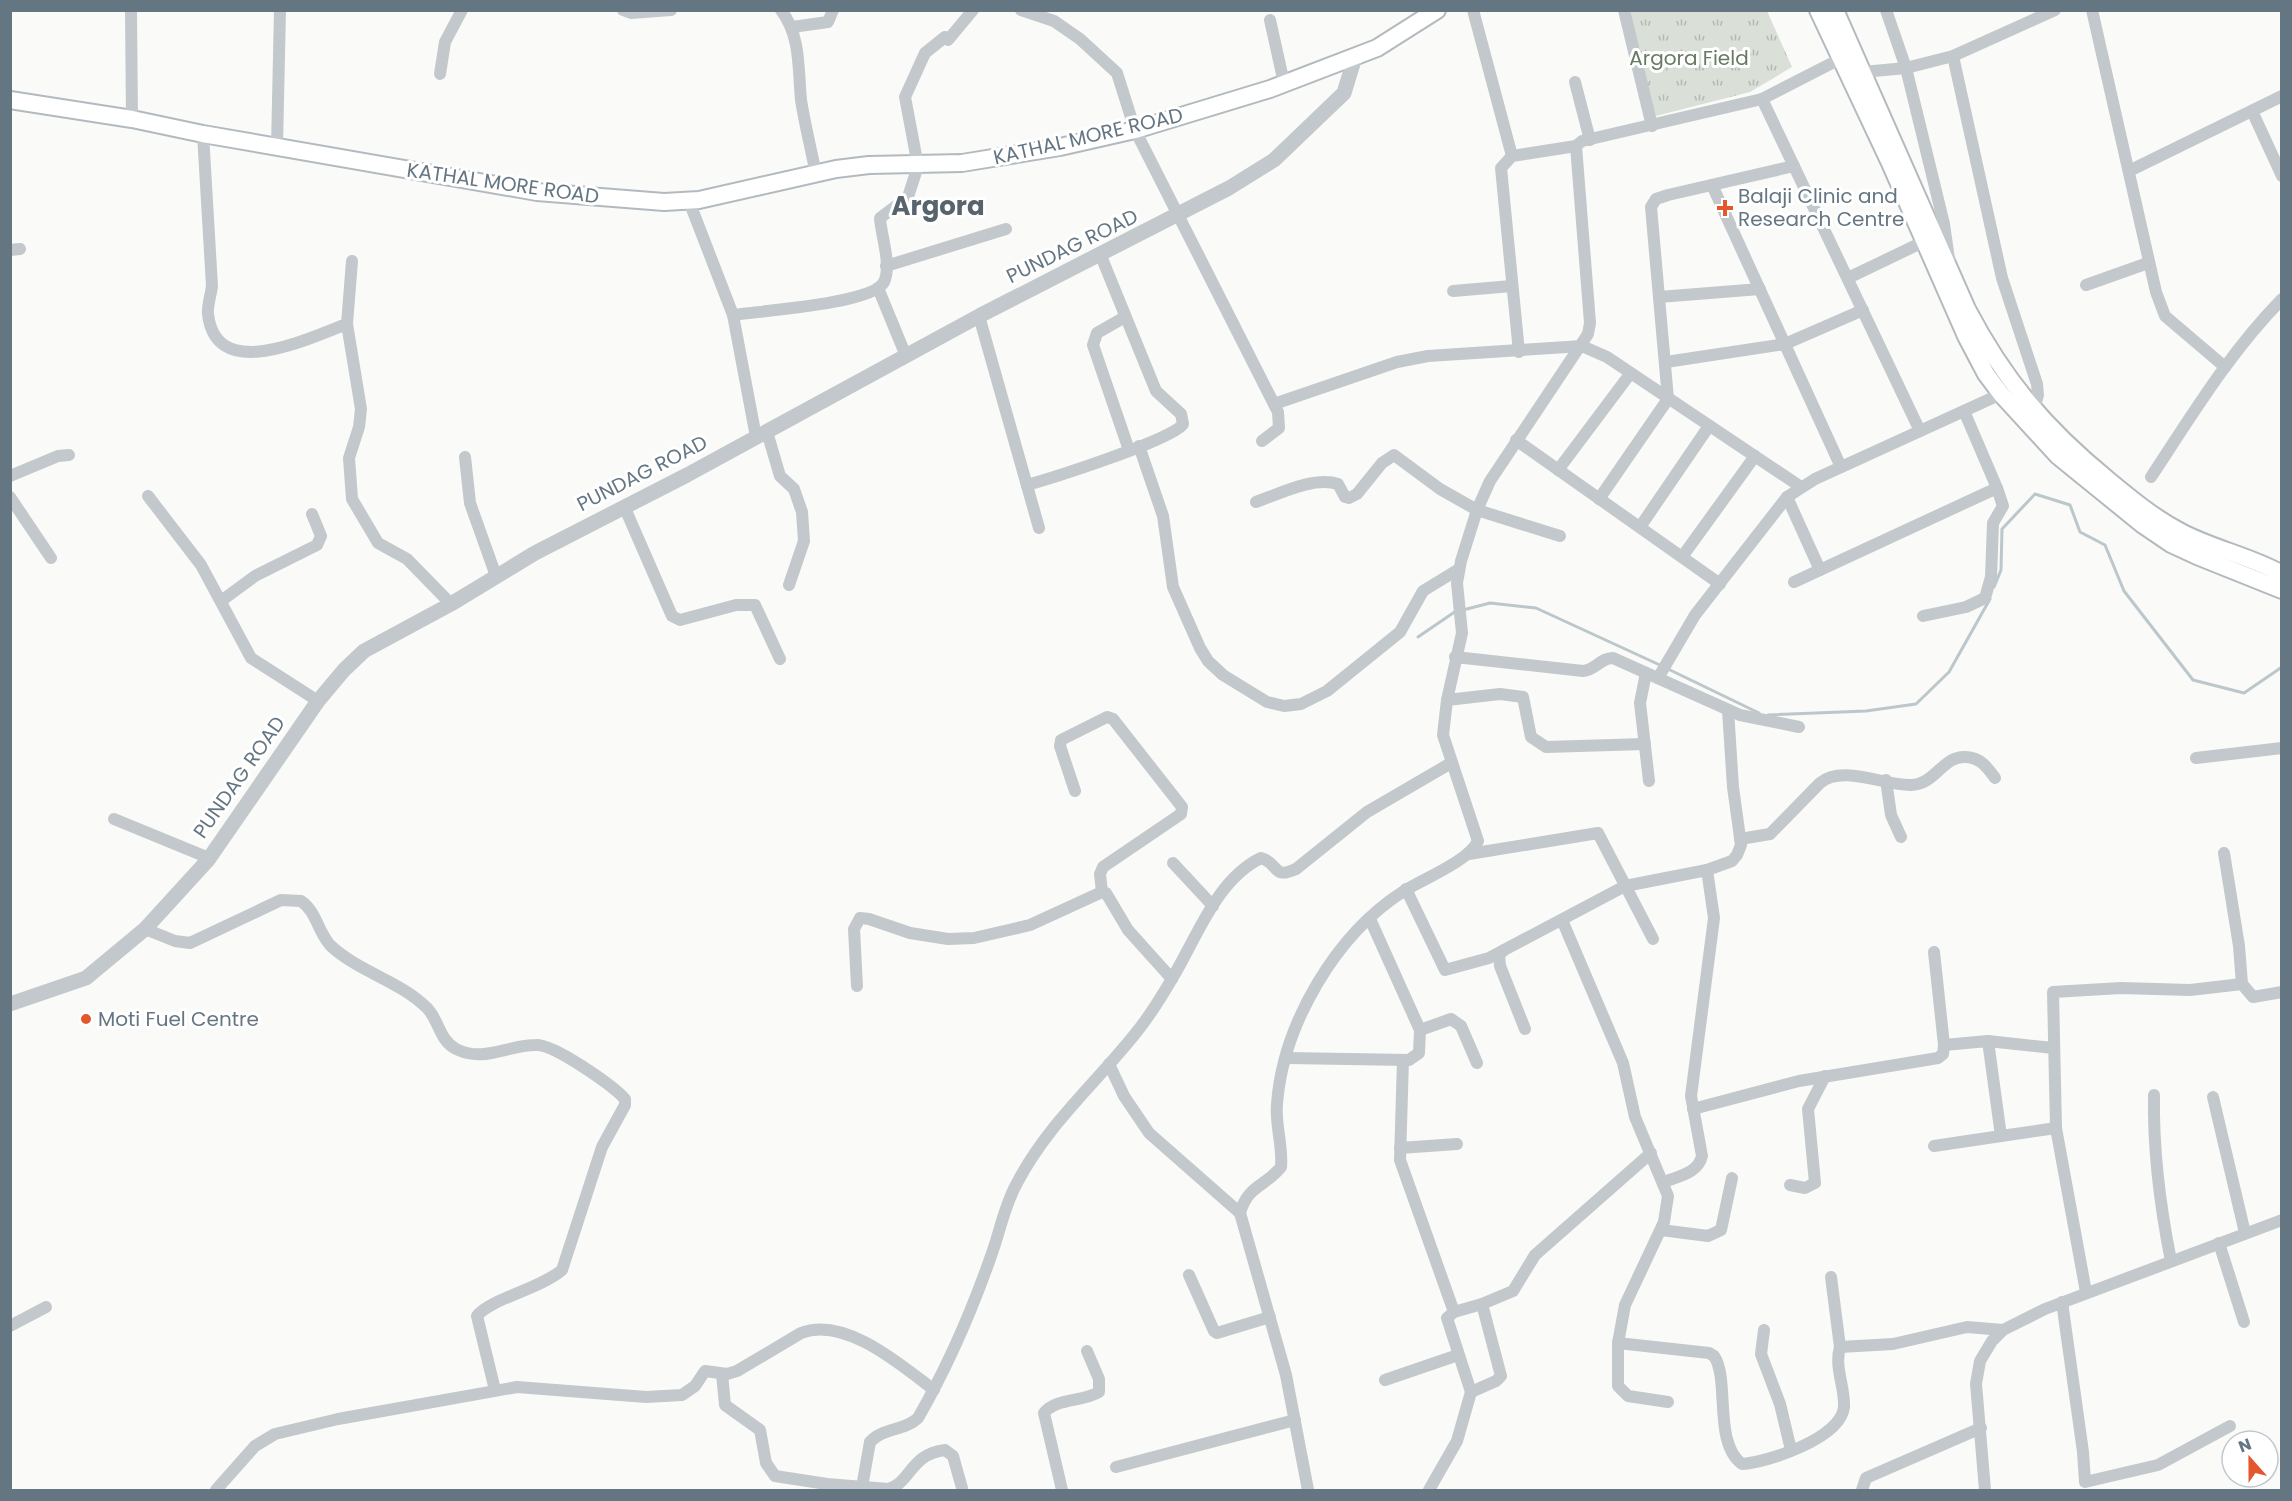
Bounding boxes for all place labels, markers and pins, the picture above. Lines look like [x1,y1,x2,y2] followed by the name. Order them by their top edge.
[1738,182,1904,233] place label: Balaji Clinic and Research Centre
[1716,199,1734,217] marker: Balaji Clinic and Research Centre
[98,1005,259,1033] place label: Moti Fuel Centre
[79,1012,93,1026] marker: Moti Fuel Centre

